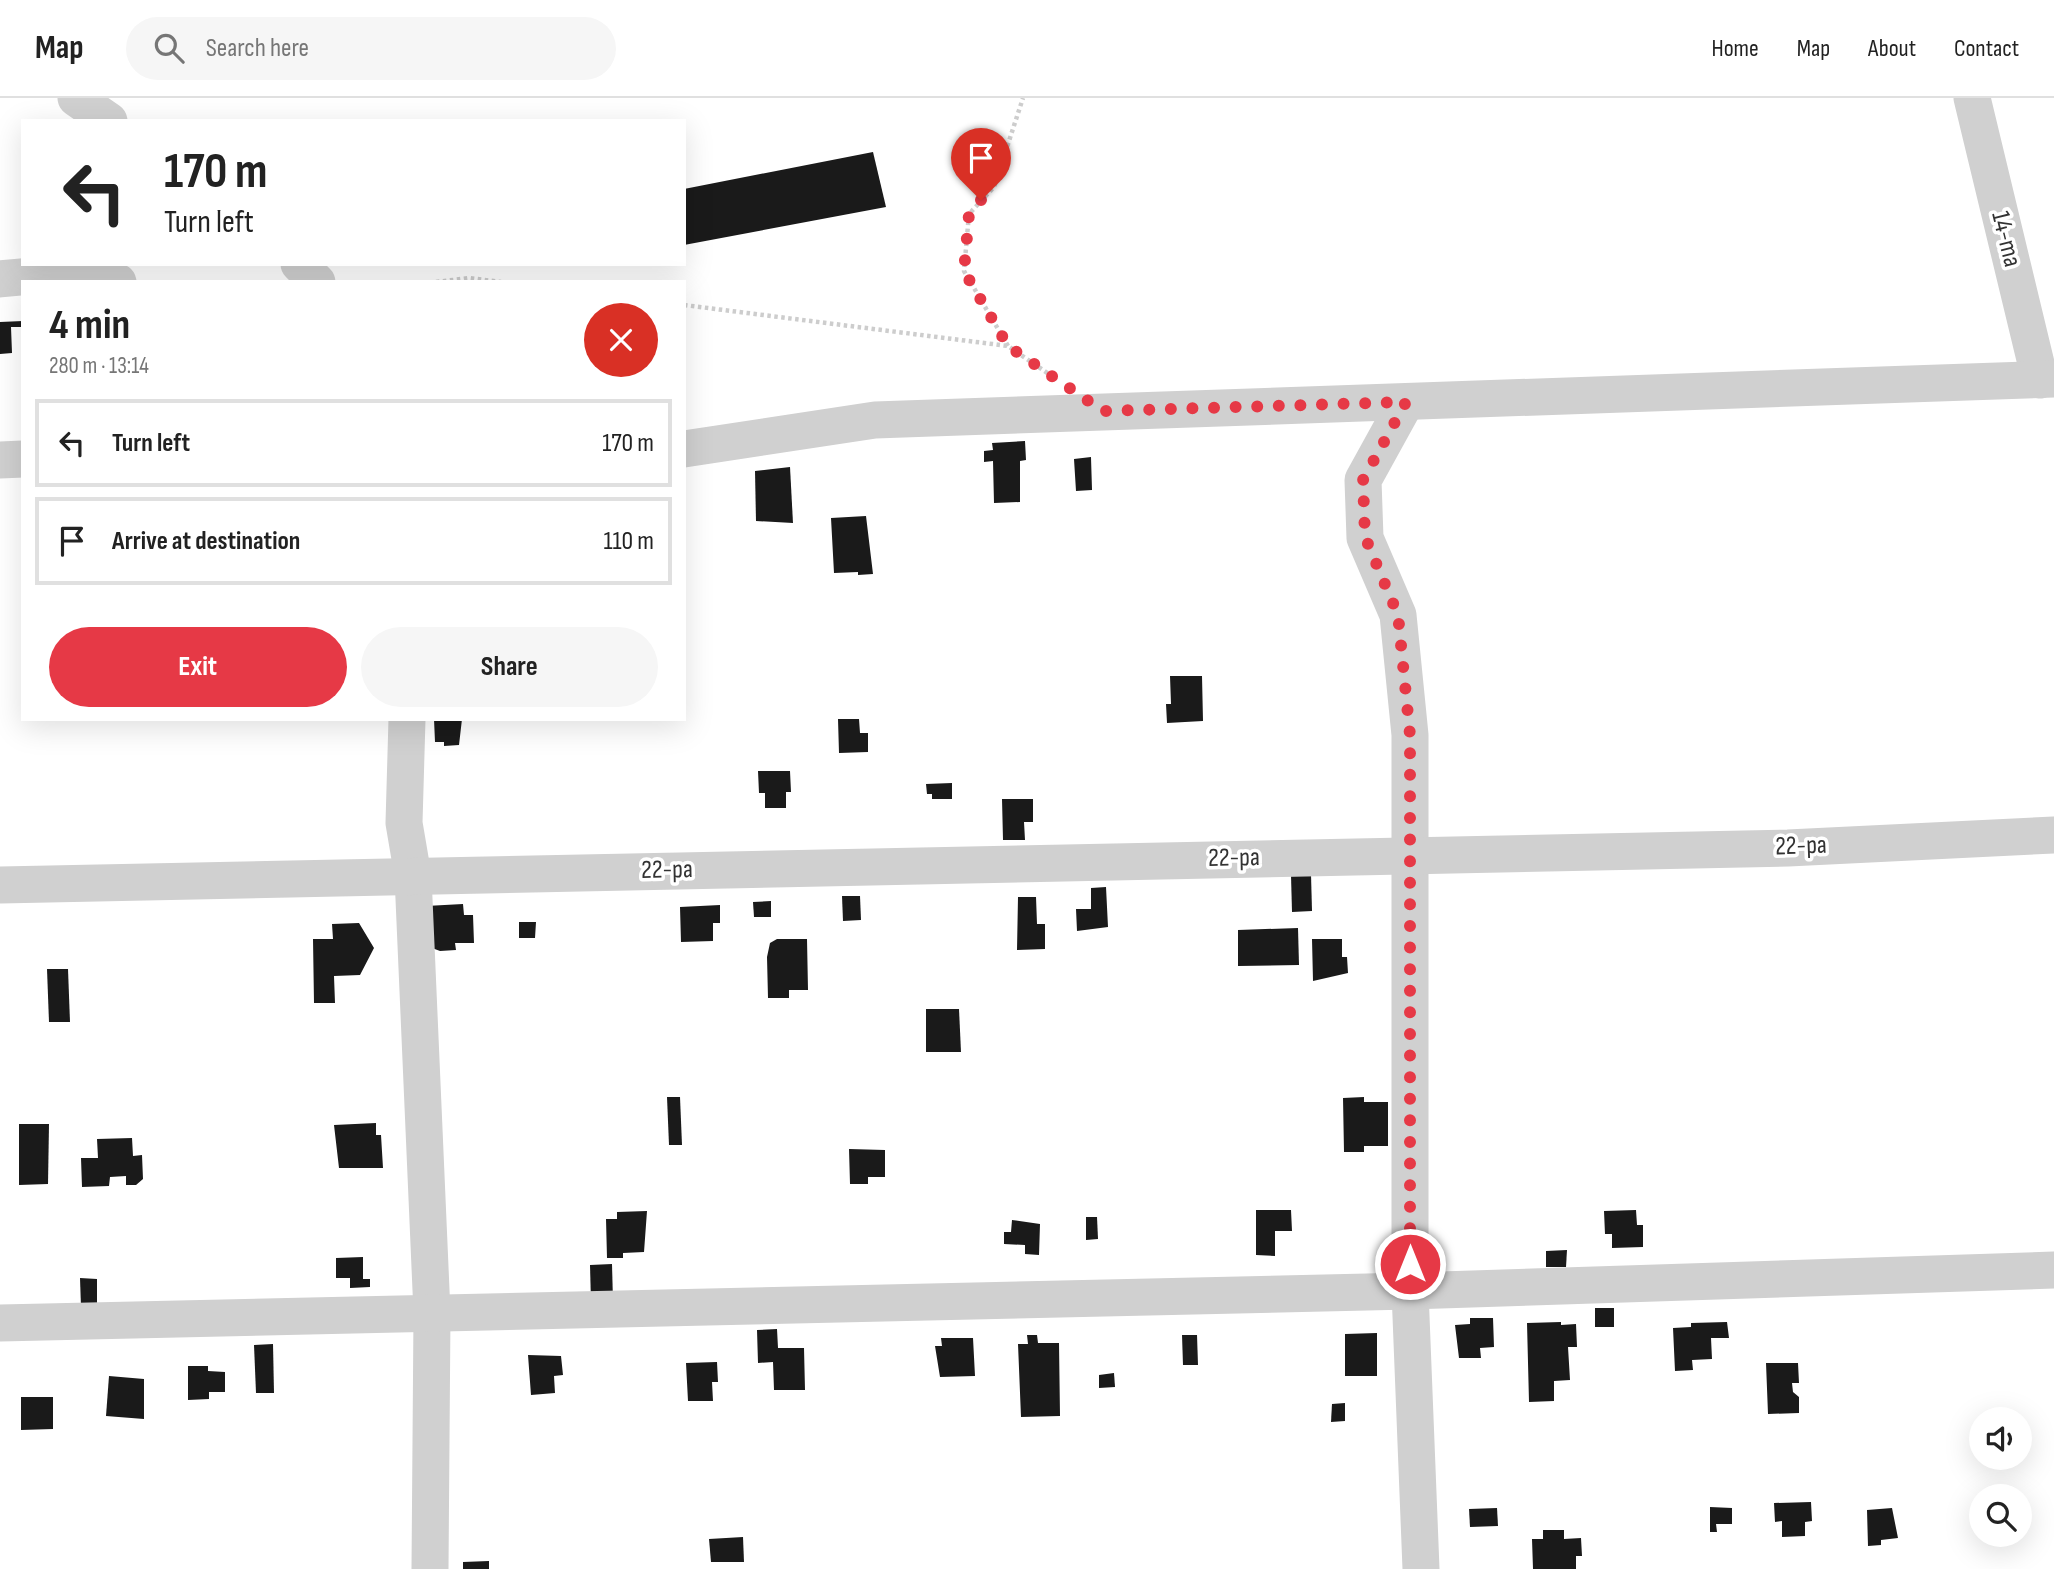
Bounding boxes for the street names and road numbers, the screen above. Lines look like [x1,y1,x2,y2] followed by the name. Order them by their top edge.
[1984,208,2028,270] street label: 14-та
[1775,830,1827,862] street label: 22-ра
[1208,842,1260,874] street label: 22-ра
[641,854,693,886] street label: 22-ра

